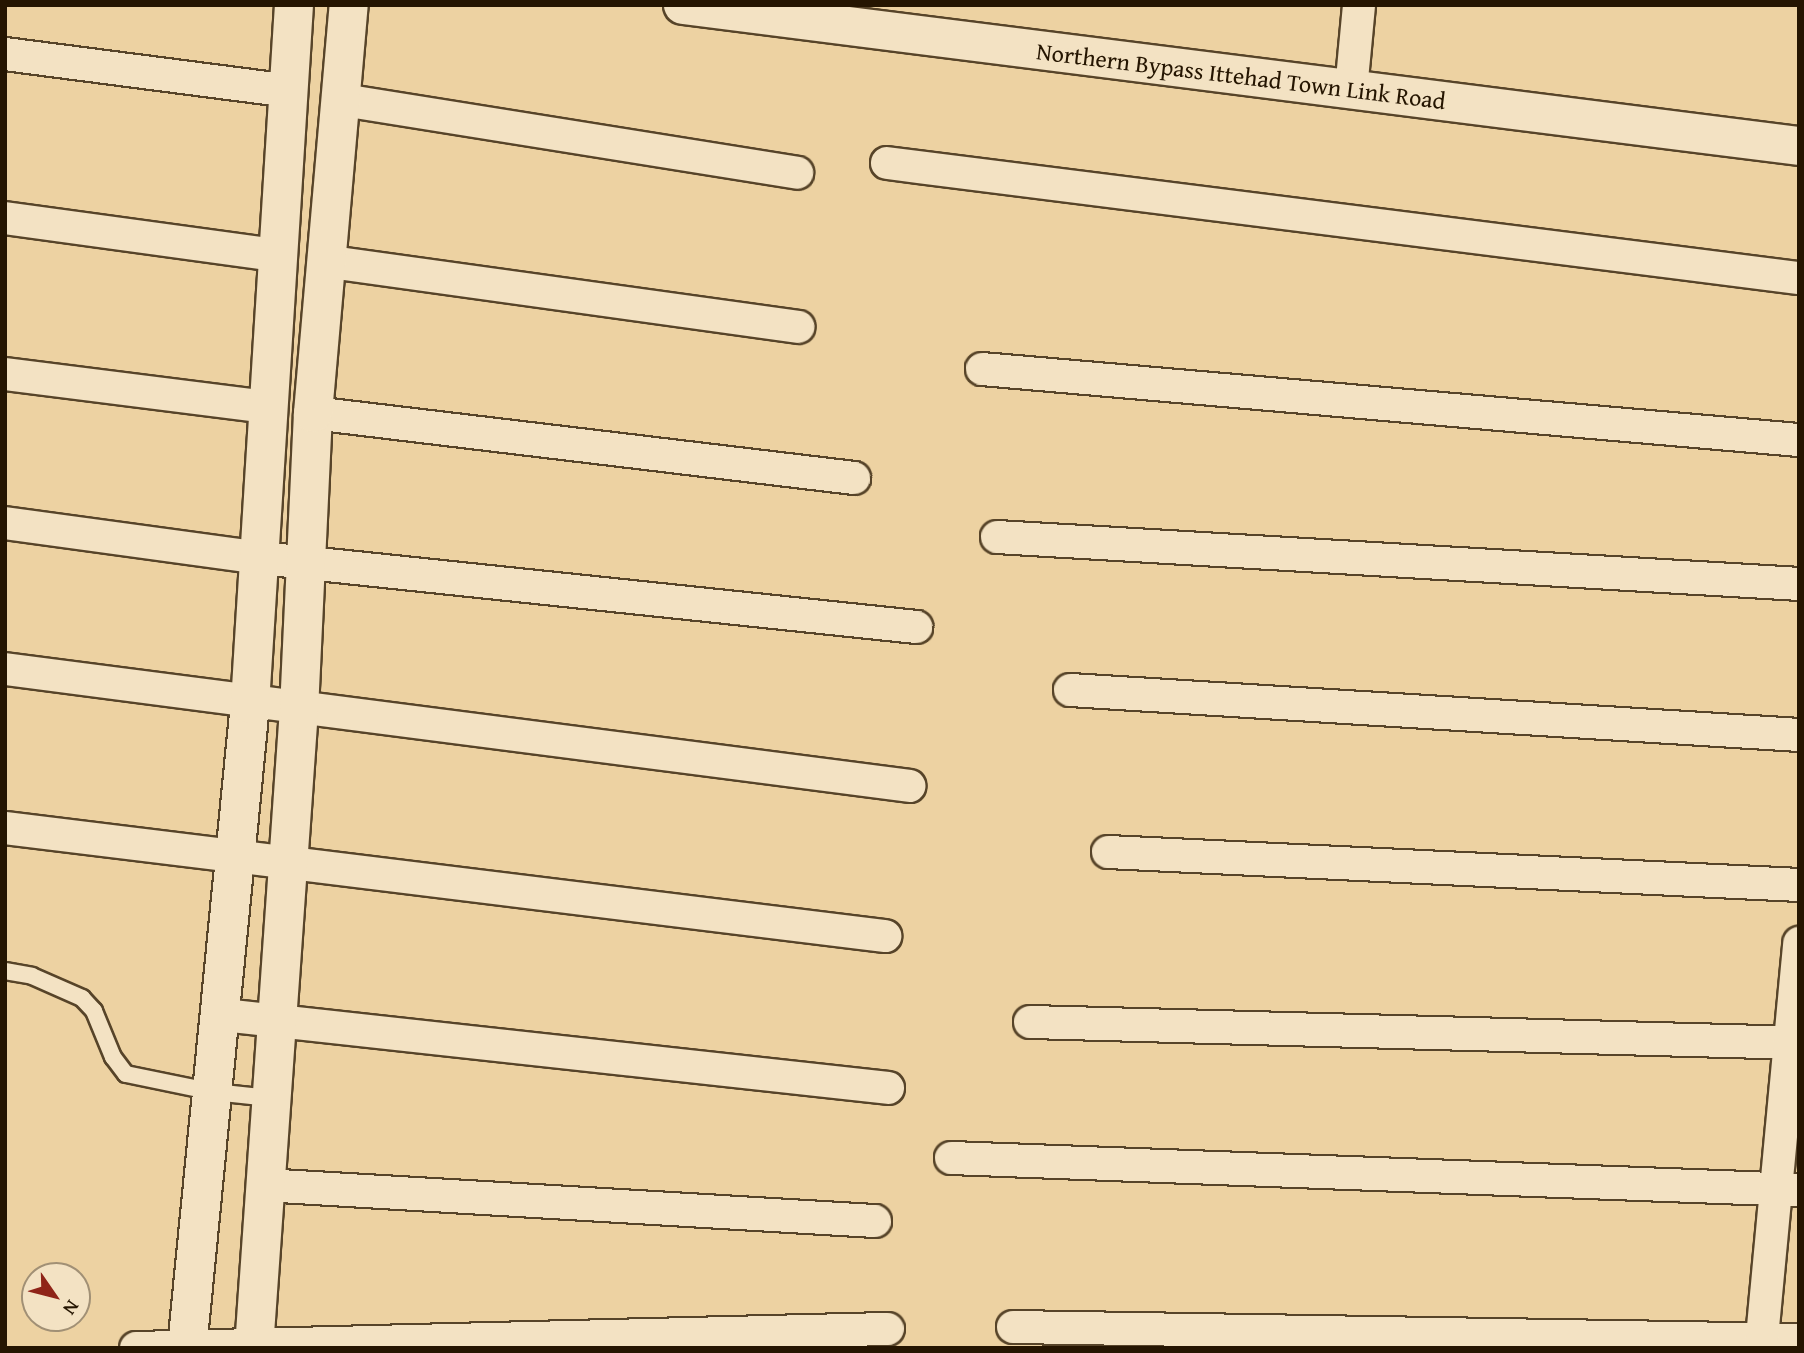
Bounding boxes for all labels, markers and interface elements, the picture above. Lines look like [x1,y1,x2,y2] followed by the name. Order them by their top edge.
[1035,37,1447,115] street label: Northern Bypass Ittehad Town Link Road
[21,1262,91,1332] north arrow
[56,1295,87,1321] text: N

